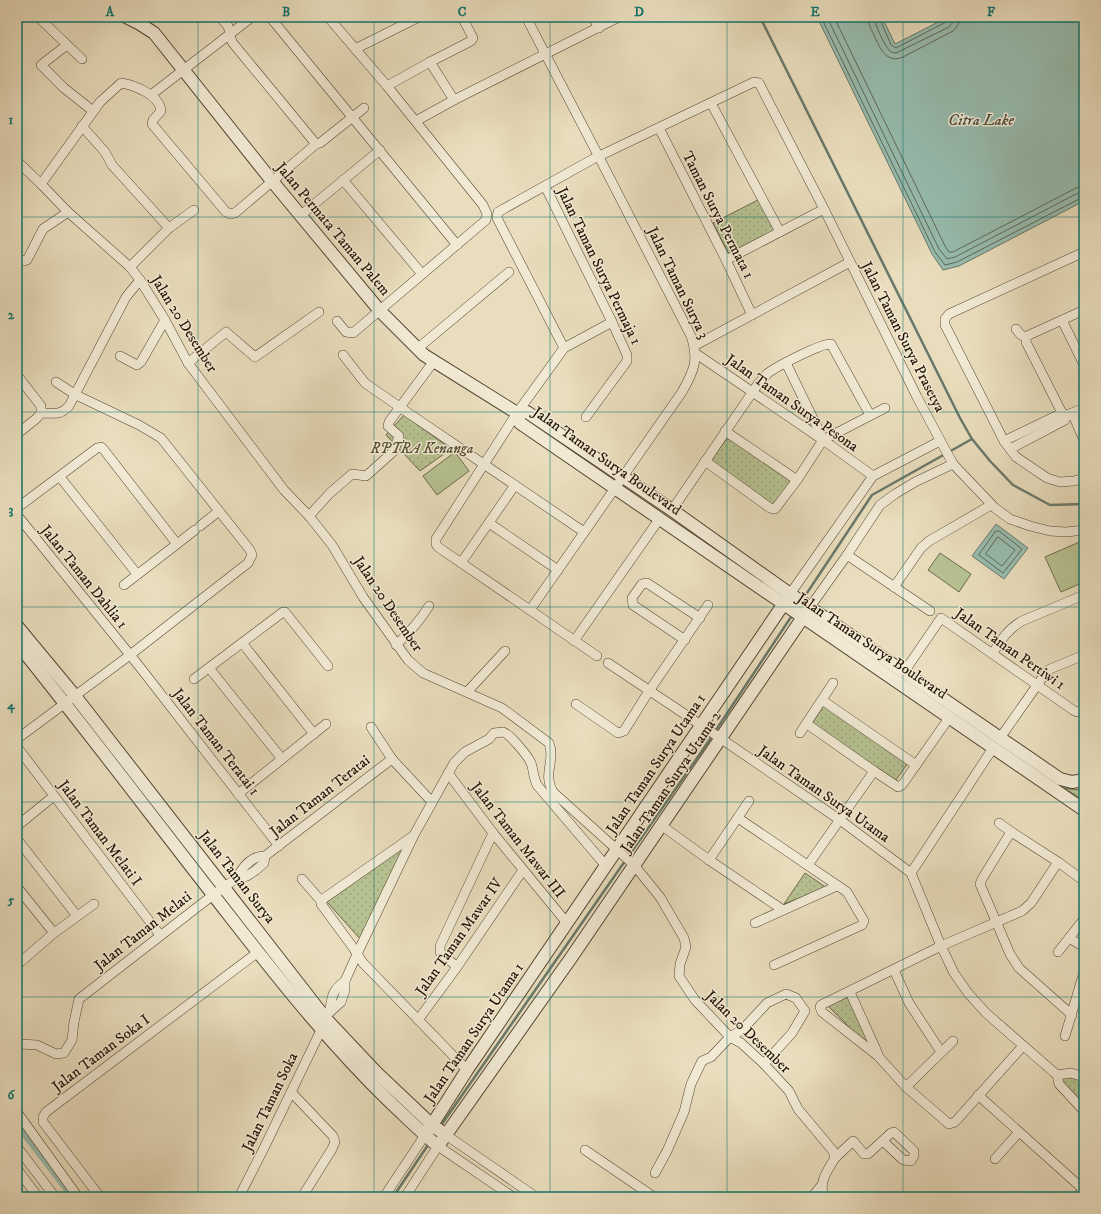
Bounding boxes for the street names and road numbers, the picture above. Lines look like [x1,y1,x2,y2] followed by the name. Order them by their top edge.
[678,148,758,282] street label: Taman Surya Permata 1
[270,157,394,300] street label: Jalan Permata Taman Palem
[552,182,645,348] street label: Jalan Taman Surya Permaja 1
[642,222,713,342] street label: Jalan Taman Surya 3
[856,257,950,416] street label: Jalan Taman Surya Prasetya
[145,270,222,377] street label: Jalan 20 Desember
[720,349,863,456] street label: Jalan Taman Surya Pesona
[527,401,685,520] street label: Jalan Taman Surya Boulevard
[35,520,132,633] street label: Jalan Taman Dahlia 1
[348,551,427,656] street label: Jalan 20 Desember
[792,587,951,704] street label: Jalan Taman Surya Boulevard
[950,603,1069,694] street label: Jalan Taman Pertiwi 1
[167,683,264,799] street label: Jalan Taman Teratai 1
[601,690,710,839] street label: Jalan Taman Surya Utama 1
[615,707,726,858] street label: Jalan Taman Surya Utama 2
[753,740,894,847] street label: Jalan Taman Surya Utama
[264,751,374,842] street label: Jalan Taman Teratai
[53,775,146,890] street label: Jalan Taman Melati I
[465,776,569,902] street label: Jalan Taman Mawar III
[193,825,280,928] street label: Jalan Taman Surya
[410,874,507,1001] street label: Jalan Taman Mawar IV
[89,887,196,976] street label: Jalan Taman Melati
[419,959,528,1108] street label: Jalan Taman Surya Utama 1
[700,985,795,1078] street label: Jalan 20 Desember
[47,1010,154,1097] street label: Jalan Taman Soka I
[237,1049,302,1156] street label: Jalan Taman Soka

